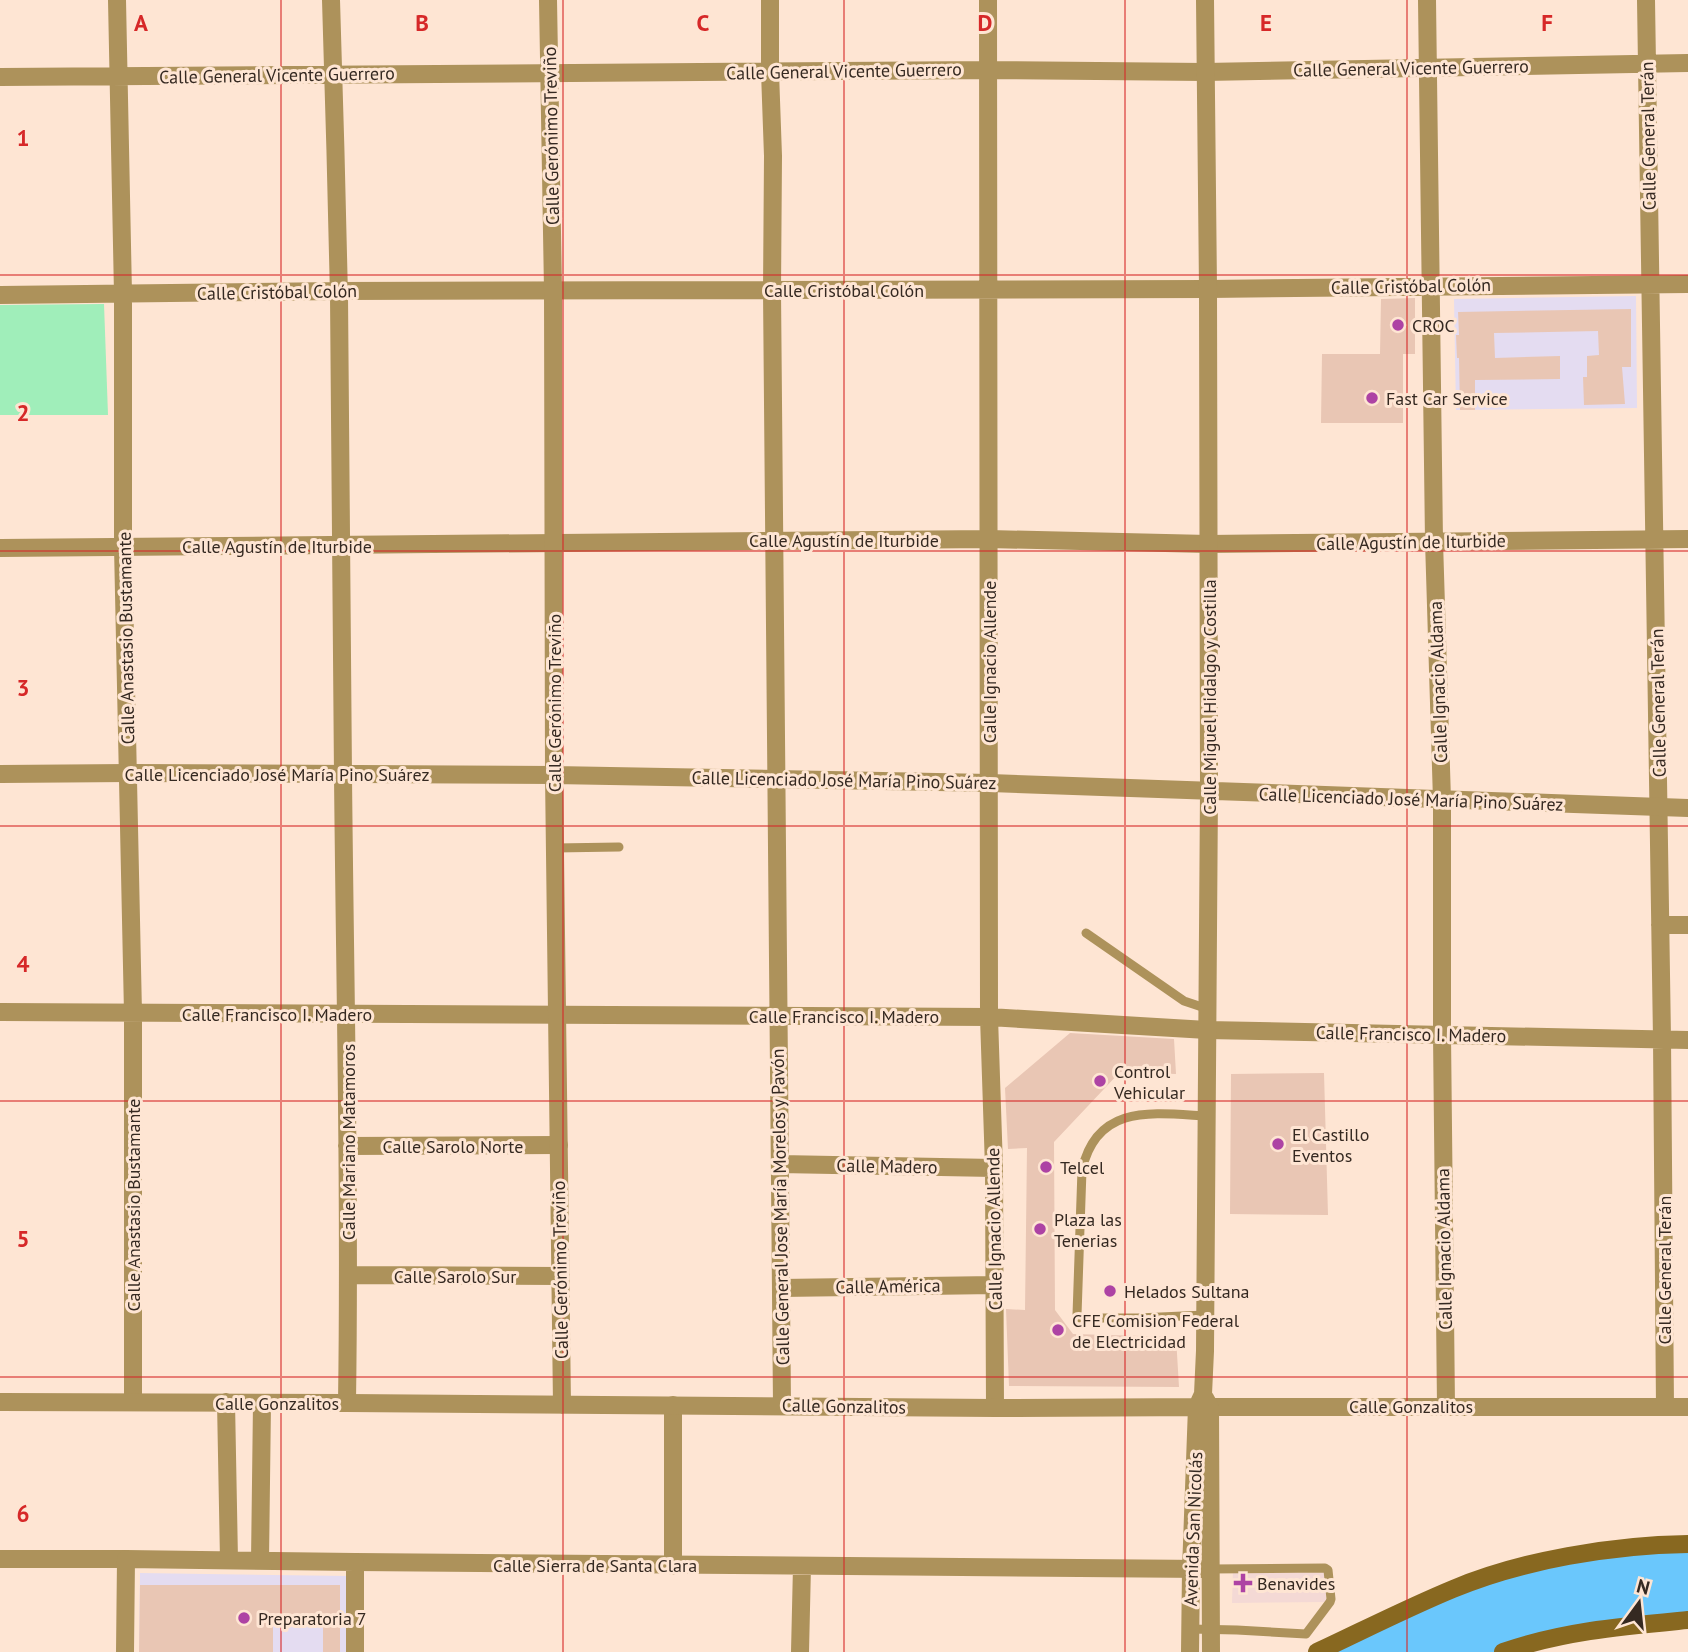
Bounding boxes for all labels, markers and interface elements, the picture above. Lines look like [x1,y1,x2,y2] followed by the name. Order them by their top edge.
[134,8,148,37] text: A
[415,8,429,37] text: B
[697,8,710,37] text: C
[978,8,992,37] text: D
[1260,8,1272,37] text: E
[1541,8,1553,37] text: F
[538,47,564,225] street label: Calle Gerónimo Treviño
[1293,54,1529,82] street label: Calle General Vicente Guerrero
[726,57,962,85] street label: Calle General Vicente Guerrero
[159,61,395,89] street label: Calle General Vicente Guerrero
[1635,61,1661,211] street label: Calle General Terán
[16,123,30,152] text: 1
[1331,273,1491,299] street label: Calle Cristóbal Colón
[197,279,357,305] street label: Calle Cristóbal Colón
[764,279,924,302] street label: Calle Cristóbal Colón
[1412,314,1455,337] place label: CROC
[1390,317,1406,333] marker: CROC
[1386,387,1508,410] place label: Fast Car Service
[1364,390,1380,406] marker: Fast Car Service
[16,398,30,427] text: 2
[749,529,939,552] street label: Calle Agustín de Iturbide
[1316,529,1506,555] street label: Calle Agustín de Iturbide
[113,531,139,745] street label: Calle Anastasio Bustamante
[182,535,372,558] street label: Calle Agustín de Iturbide
[1198,579,1221,815] street label: Calle Miguel Hidalgo y Costilla
[978,581,1001,743] street label: Calle Ignacio Allende
[1424,601,1452,763] street label: Calle Ignacio Aldama
[543,614,566,792] street label: Calle Gerónimo Treviño
[1645,628,1671,778] street label: Calle General Terán
[16,673,30,702] text: 3
[125,763,429,786] street label: Calle Licenciado José María Pino Suárez
[691,766,997,794] street label: Calle Licenciado José María Pino Suárez
[1258,782,1564,816] street label: Calle Licenciado José María Pino Suárez
[16,949,30,978] text: 4
[182,1003,372,1026] street label: Calle Francisco I. Madero
[749,1005,939,1028] street label: Calle Francisco I. Madero
[1316,1021,1506,1047] street label: Calle Francisco I. Madero
[337,1044,360,1240] street label: Calle Mariano Matamoros
[766,1048,794,1366] street label: Calle General Jose María Morelos y Pavón
[1113,1060,1185,1104] place label: Control Vehicular
[1092,1073,1108,1089] marker: Control Vehicular
[122,1099,145,1311] street label: Calle Anastasio Bustamante
[1292,1123,1369,1167] place label: El Castillo Eventos
[383,1135,523,1158] street label: Calle Sarolo Norte
[1270,1136,1286,1152] marker: El Castillo Eventos
[981,1147,1007,1311] street label: Calle Ignacio Allende
[836,1154,938,1178] street label: Calle Madero
[1060,1156,1105,1179] place label: Telcel
[1038,1159,1054,1175] marker: Telcel
[1431,1168,1457,1330] street label: Calle Ignacio Aldama
[547,1181,573,1359] street label: Calle Gerónimo Treviño
[1653,1196,1676,1344] street label: Calle General Terán
[1054,1208,1122,1252] place label: Plaza las Tenerias
[1032,1221,1048,1237] marker: Plaza las Tenerias
[16,1224,30,1253] text: 5
[394,1265,516,1288] street label: Calle Sarolo Sur
[835,1274,941,1298] street label: Calle América
[1124,1280,1249,1303] place label: Helados Sultana
[1102,1283,1118,1299] marker: Helados Sultana
[1072,1309,1240,1353] place label: CFE Comision Federal de Electricidad
[1050,1322,1066,1338] marker: CFE Comision Federal de Electricidad
[215,1392,339,1415] street label: Calle Gonzalitos
[782,1393,906,1419] street label: Calle Gonzalitos
[1349,1395,1473,1418] street label: Calle Gonzalitos
[1179,1451,1207,1607] street label: Avenida San Nicolás
[16,1499,30,1528] text: 6
[493,1554,697,1577] street label: Calle Sierra de Santa Clara
[1604,1568,1674,1638] north arrow
[1257,1572,1335,1595] place label: Benavides
[1634,1573,1653,1600] text: N
[1235,1575,1251,1591] marker: Benavides
[258,1607,366,1630] place label: Preparatoria 7
[236,1610,252,1626] marker: Preparatoria 7

